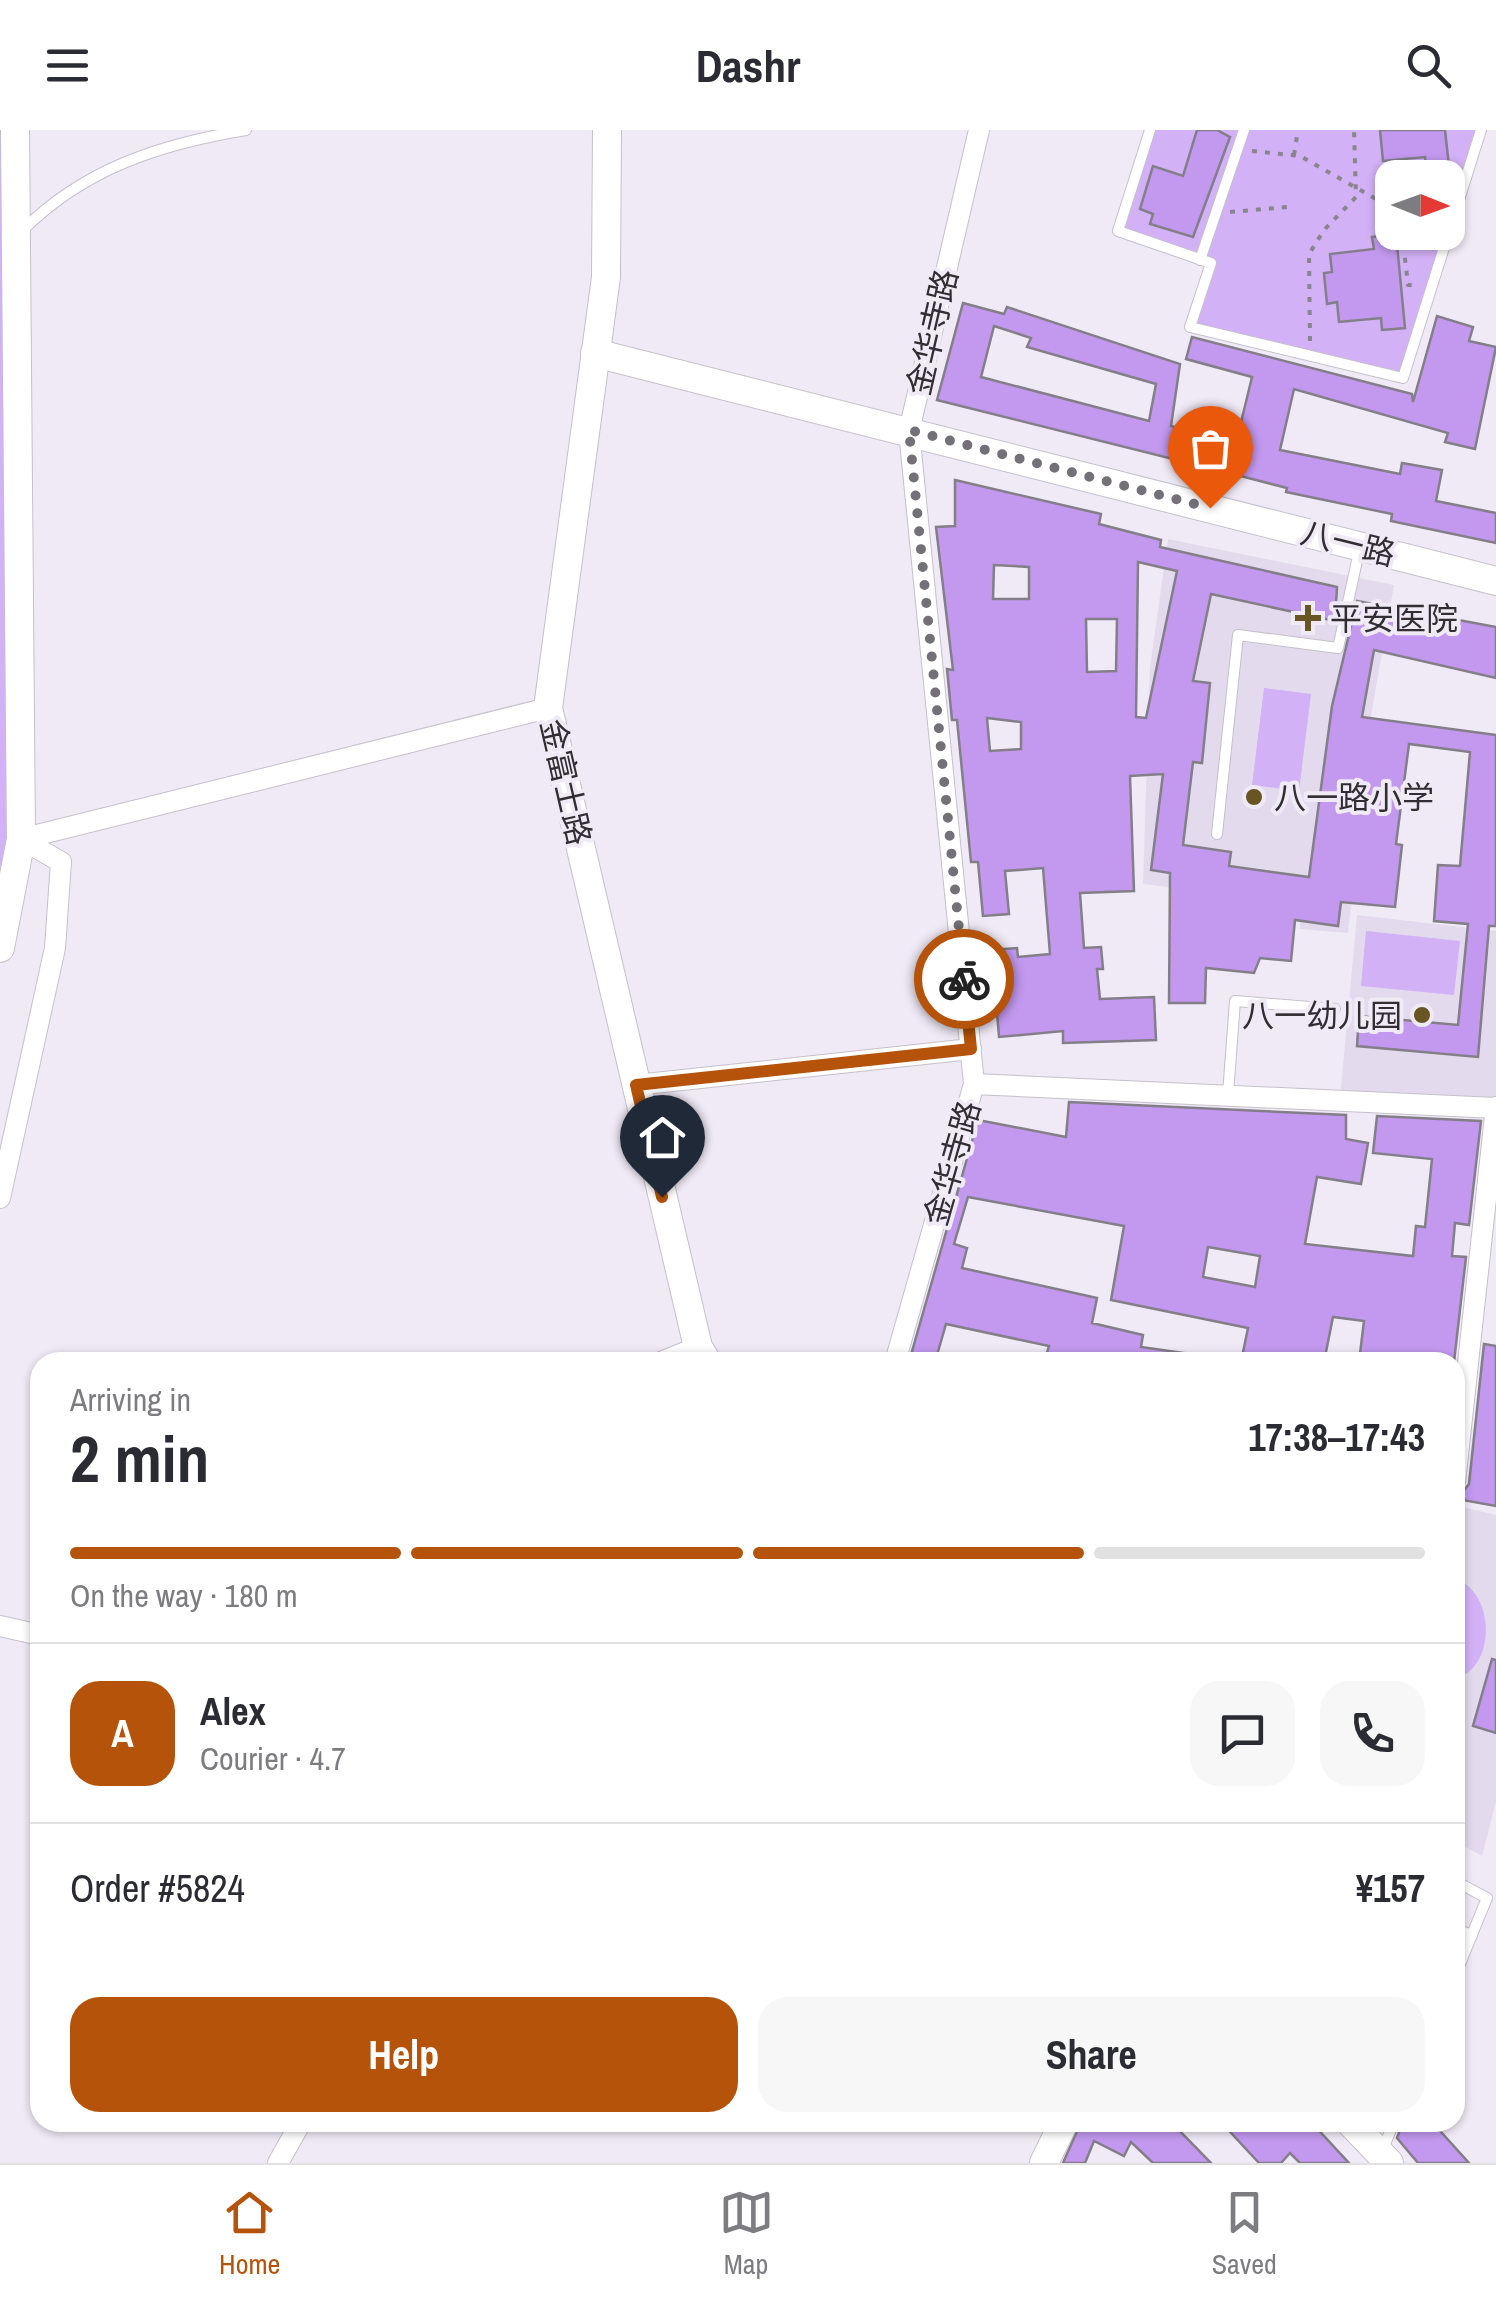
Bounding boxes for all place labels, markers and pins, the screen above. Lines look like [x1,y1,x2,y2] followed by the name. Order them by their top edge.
[1168,406,1253,509] pin
[1330,597,1458,640] place label: 平安医院
[1295,605,1321,631] marker: 平安医院
[1274,776,1434,819] place label: 八一路小学
[1243,786,1265,808] marker: 八一路小学
[1242,994,1402,1037] place label: 八一幼儿园
[1411,1004,1433,1026] marker: 八一幼儿园
[620,1095,705,1198] pin

